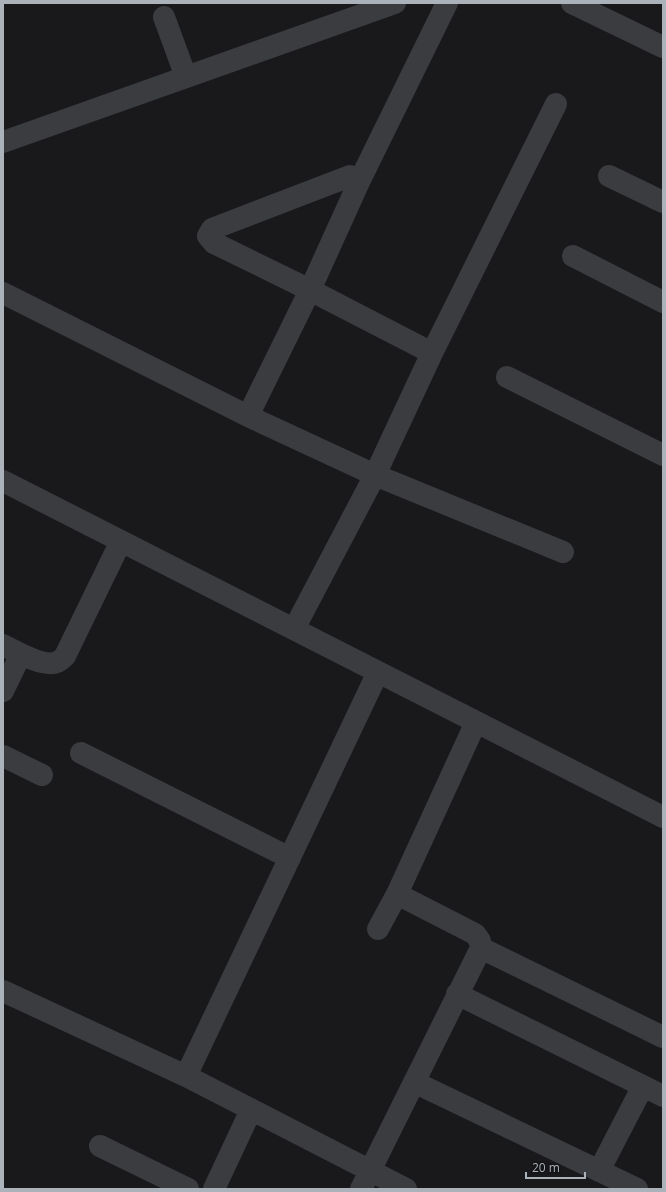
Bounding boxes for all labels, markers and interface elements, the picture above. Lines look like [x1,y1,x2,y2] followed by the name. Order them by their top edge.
[526,1154,585,1180] scale bar
[532,1159,560,1176] text: 20 m

